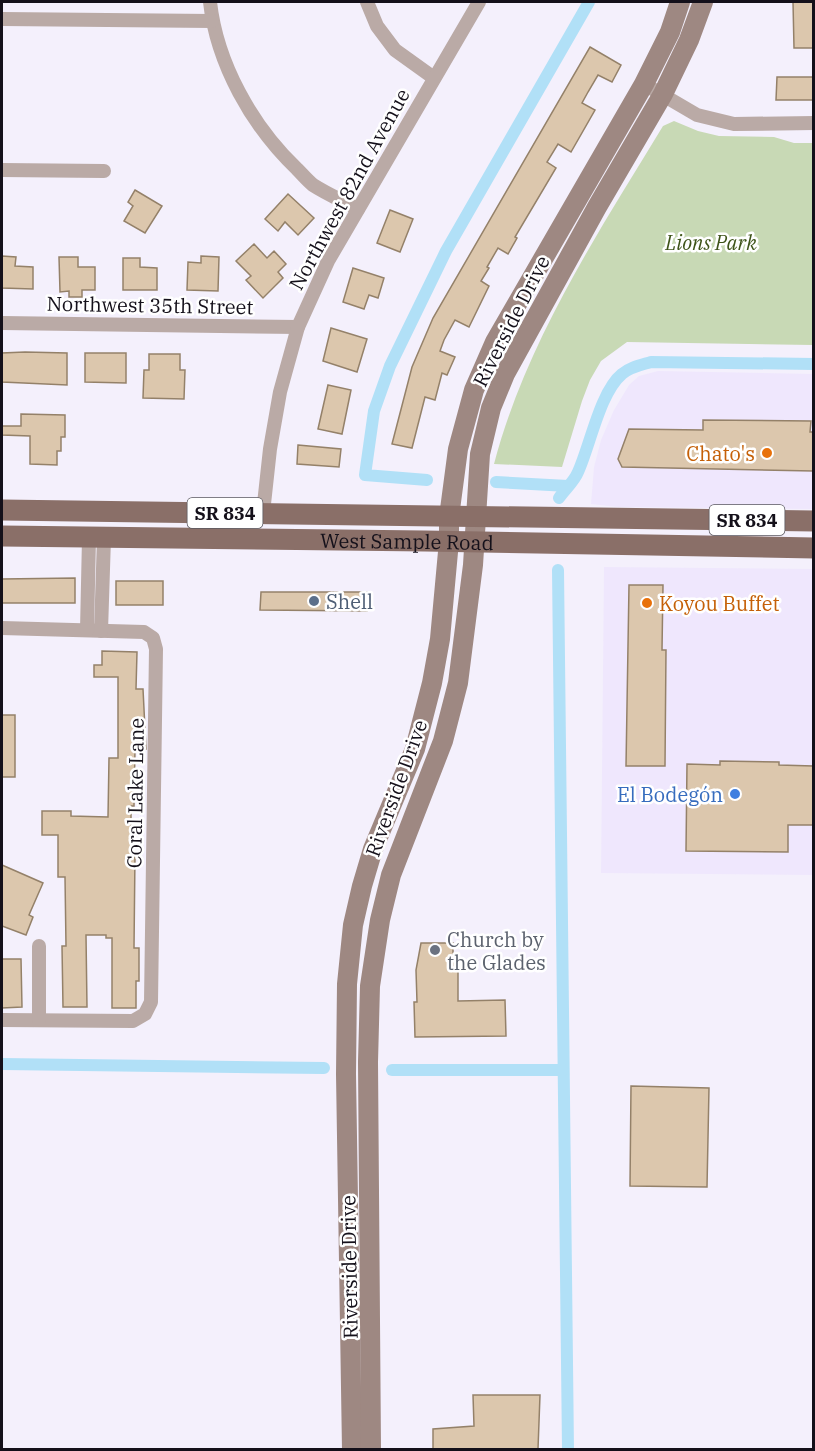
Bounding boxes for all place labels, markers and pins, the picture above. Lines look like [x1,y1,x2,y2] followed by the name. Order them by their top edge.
[686,440,755,467] place label: Chato's
[760,446,774,460] marker: Chato's
[326,588,373,615] place label: Shell
[659,590,780,617] place label: Koyou Buffet
[307,594,321,608] marker: Shell
[640,596,654,610] marker: Koyou Buffet
[617,781,723,808] place label: El Bodegón
[728,787,742,801] marker: El Bodegón
[447,926,546,976] place label: Church by the Glades
[428,943,442,957] marker: Church by the Glades

